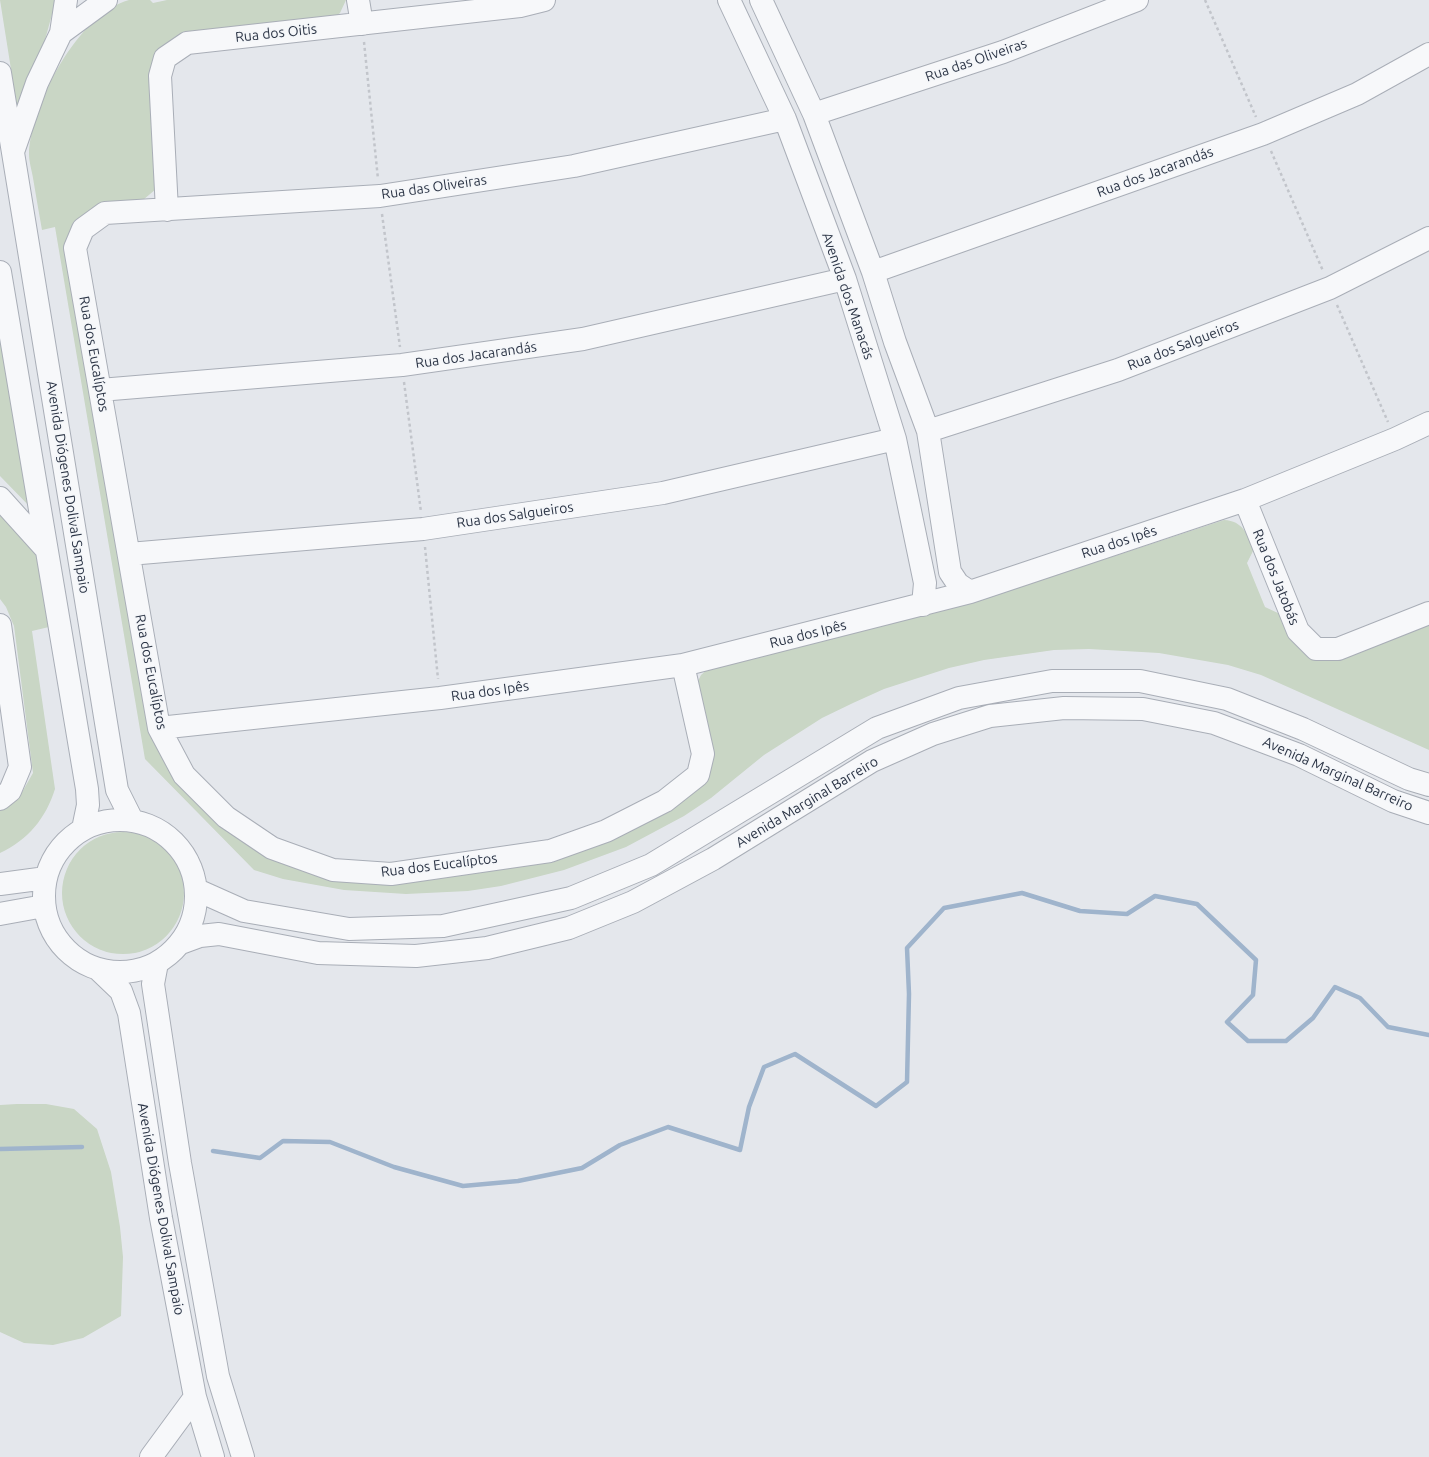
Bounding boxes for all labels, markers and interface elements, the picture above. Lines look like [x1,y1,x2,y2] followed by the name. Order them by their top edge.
[234,20,318,46] street label: Rua dos Oitis
[923,35,1029,85] street label: Rua das Oliveiras
[1095,143,1215,201] street label: Rua dos Jacarandás
[380,171,488,203] street label: Rua das Oliveiras
[818,230,878,362] street label: Avenida dos Manacás
[76,295,112,413] street label: Rua dos Eucalíptos
[1125,316,1241,374] street label: Rua dos Salgueiros
[414,338,538,372] street label: Rua dos Jacarandás
[43,379,93,595] street label: Avenida Diógenes Dolival Sampaio
[456,498,574,532] street label: Rua dos Salgueiros
[1079,522,1159,562] street label: Rua dos Ipês
[1249,527,1303,627] street label: Rua dos Jatobás
[132,613,170,731] street label: Rua dos Eucalíptos
[768,616,848,652] street label: Rua dos Ipês
[450,677,530,705] street label: Rua dos Ipês
[1260,733,1416,815] street label: Avenida Marginal Barreiro
[733,753,881,851] street label: Avenida Marginal Barreiro
[380,850,498,880] street label: Rua dos Eucalíptos
[134,1102,188,1316] street label: Avenida Diógenes Dolival Sampaio

